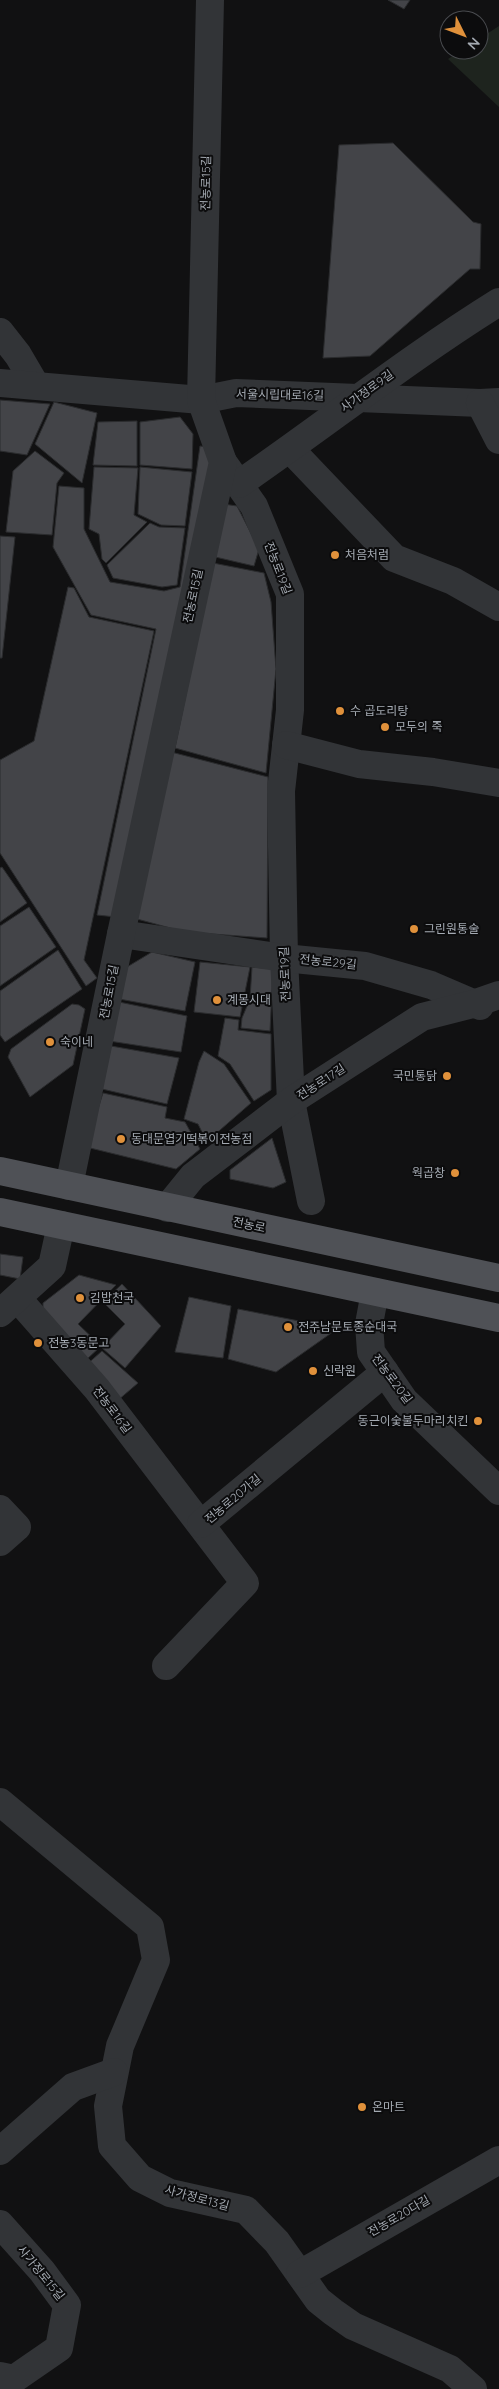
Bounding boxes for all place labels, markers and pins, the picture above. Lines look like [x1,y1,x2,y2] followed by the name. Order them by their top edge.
[345,547,389,562] place label: 처음처럼
[329,549,341,561] marker: 처음처럼
[350,703,408,718] place label: 수 곱도리탕
[334,705,346,717] marker: 수 곱도리탕
[395,719,442,734] place label: 모두의 죽
[379,721,391,733] marker: 모두의 죽
[424,921,479,936] place label: 그린원통술
[408,923,420,935] marker: 그린원통술
[227,992,271,1007] place label: 계몽시대
[211,994,223,1006] marker: 계몽시대
[60,1034,93,1049] place label: 숙이네
[44,1036,56,1048] marker: 숙이네
[393,1068,437,1083] place label: 국민통닭
[441,1070,453,1082] marker: 국민통닭
[131,1131,252,1146] place label: 동대문엽기떡볶이전농점
[115,1133,127,1145] marker: 동대문엽기떡볶이전농점
[412,1165,445,1180] place label: 웍곱창
[449,1167,461,1179] marker: 웍곱창
[90,1290,134,1305] place label: 김밥천국
[74,1292,86,1304] marker: 김밥천국
[298,1319,397,1334] place label: 전주남문토종순대국
[282,1321,294,1333] marker: 전주남문토종순대국
[48,1335,110,1350] place label: 전농3동문고
[32,1337,44,1349] marker: 전농3동문고
[323,1363,356,1378] place label: 신락원
[307,1365,319,1377] marker: 신락원
[358,1413,468,1428] place label: 동근이숯불두마리치킨
[472,1415,484,1427] marker: 동근이숯불두마리치킨
[372,2099,405,2114] place label: 온마트
[356,2101,368,2113] marker: 온마트

